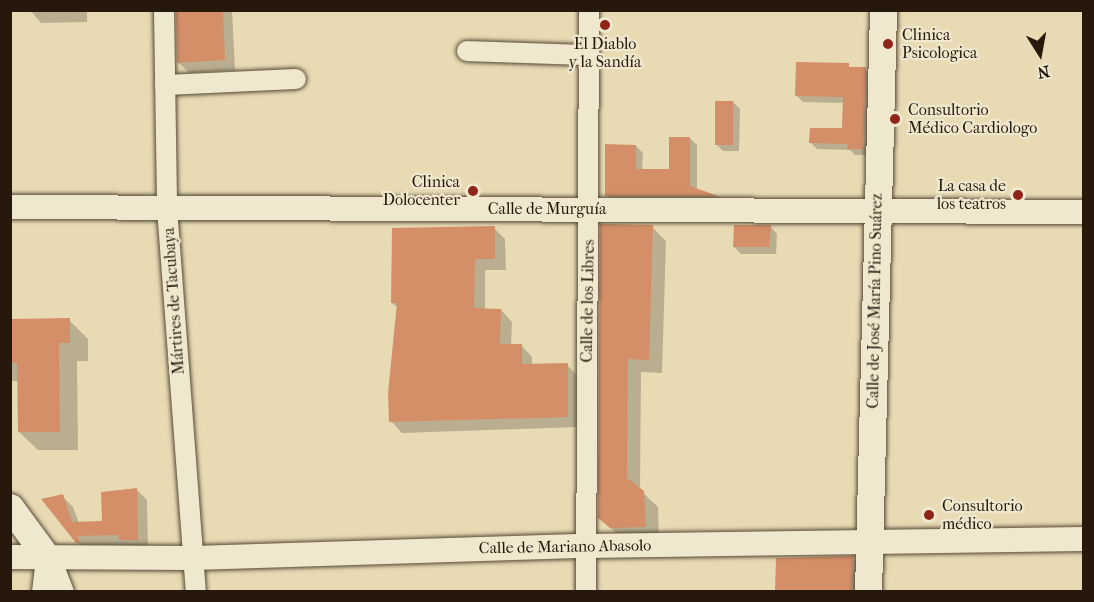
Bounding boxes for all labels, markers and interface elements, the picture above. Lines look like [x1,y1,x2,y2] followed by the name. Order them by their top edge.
[598,18,612,32] marker: El Diablo y la Sandía
[1010,24,1070,84] north arrow
[902,25,977,63] place label: Clinica Psicologica
[569,34,641,72] place label: El Diablo y la Sandía
[879,35,897,53] marker: Clinica Psicologica
[1036,62,1051,83] text: N
[908,100,1037,138] place label: Consultorio Médico Cardiologo
[886,110,904,128] marker: Consultorio Médico Cardiologo
[383,172,460,210] place label: Clinica Dolocenter
[937,176,1006,214] place label: La casa de los teatros
[464,182,482,200] marker: Clinica Dolocenter
[1011,188,1025,202] marker: La casa de los teatros
[864,193,886,409] street label: Calle de José María Pino Suárez
[488,199,606,219] street label: Calle de Murguía
[159,227,189,375] street label: Mártires de Tacubaya
[577,239,599,363] street label: Calle de los Libres
[942,496,1023,534] place label: Consultorio médico
[920,506,938,524] marker: Consultorio médico
[479,536,651,558] street label: Calle de Mariano Abasolo

